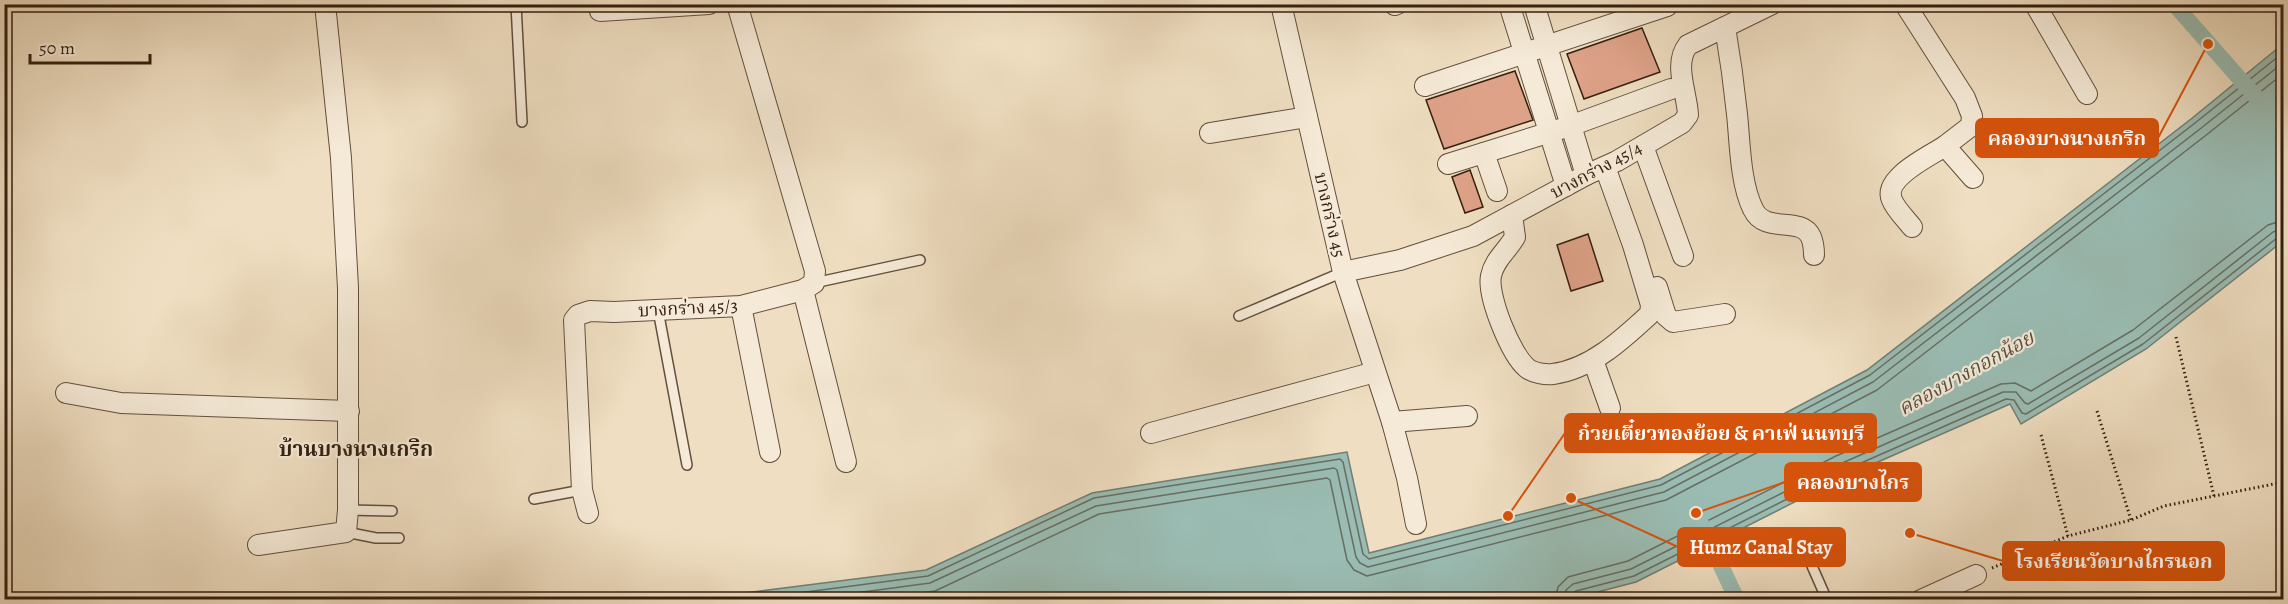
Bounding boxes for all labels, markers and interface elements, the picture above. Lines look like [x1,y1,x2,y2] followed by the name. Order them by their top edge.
[30,27,150,65] scale bar
[39,36,75,60] text: 50 m
[1976,119,2158,157] callout: คลองบางนางเกริก
[1988,125,2146,152] text: คลองบางนางเกริก
[1546,136,1646,204] street label: บางกร่าง 45/4
[1309,170,1351,260] street label: บางกร่าง 45
[638,293,738,323] street label: บางกร่าง 45/3
[1893,324,2040,422] water label: คลองบางกอกน้อย
[1565,414,1876,452] callout: ก๋วยเตี๋ยวทองย้อย & คาเฟ่ นนทบุรี
[1578,418,1864,447] text: ก๋วยเตี๋ยวทองย้อย & คาเฟ่ นนทบุรี
[279,435,433,463] district label: บ้านบางนางเกริก
[1785,463,1921,501] callout: คลองบางไกร
[1797,469,1909,496] text: คลองบางไกร
[1678,528,1845,566] callout: Humz Canal Stay
[1690,534,1833,561] text: Humz Canal Stay
[2003,542,2224,580] callout: โรงเรียนวัดบางไกรนอก
[2014,548,2213,575] text: โรงเรียนวัดบางไกรนอก

